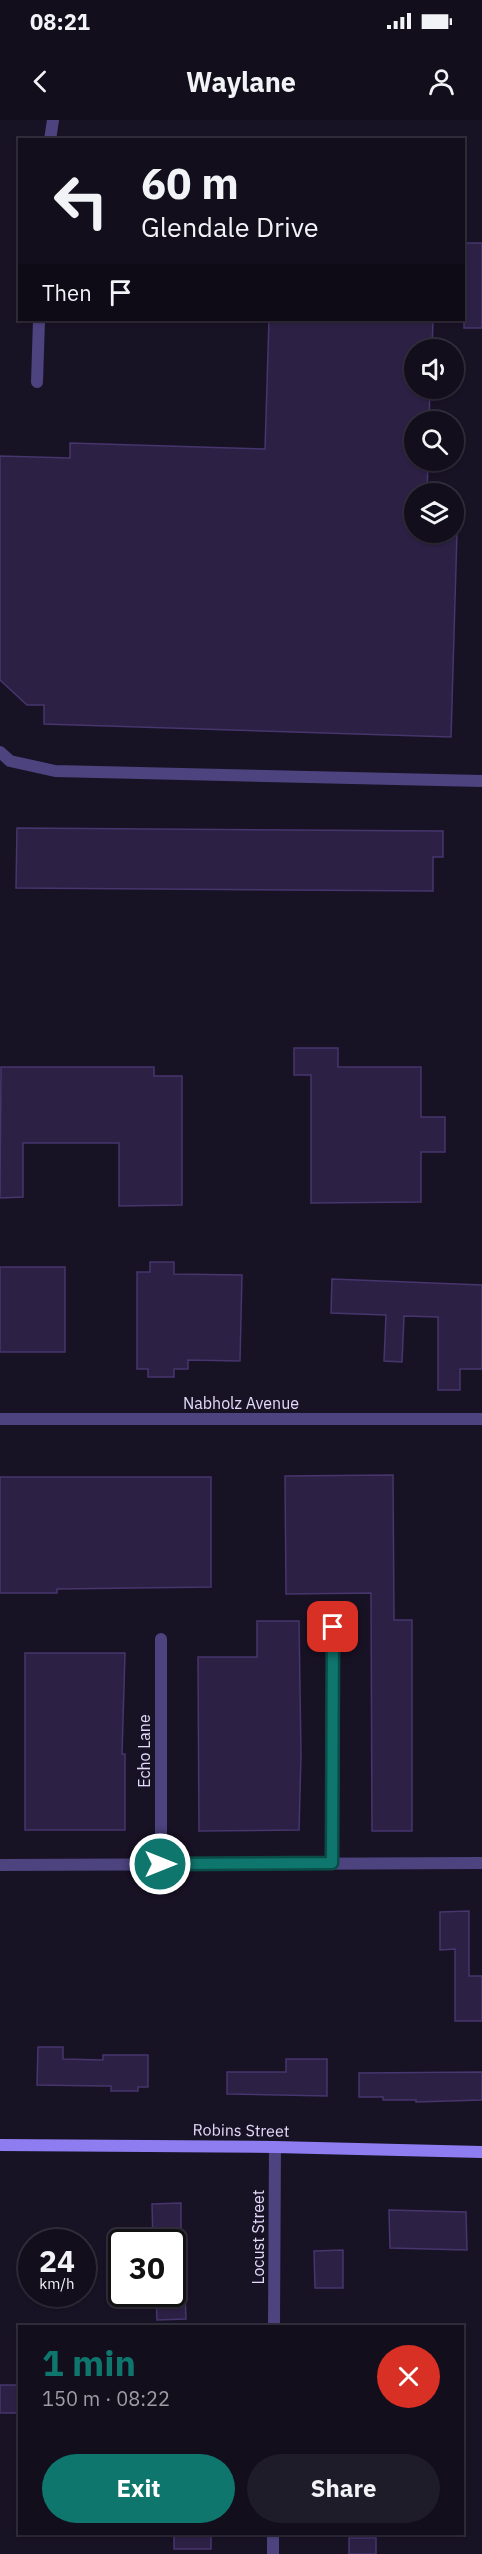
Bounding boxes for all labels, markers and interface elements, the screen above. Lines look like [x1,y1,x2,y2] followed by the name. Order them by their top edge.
[30,7,90,36] text: 08:21
[186,64,296,99] text: Waylane
[24,65,57,98] icon: back
[425,65,458,98] icon: person
[141,156,239,211] text: 60 m
[42,162,120,240] icon: left
[141,209,319,244] text: Glendale Drive
[104,276,137,309] icon: arrive
[42,278,92,307] text: Then
[404,339,464,543] map controls
[404,339,464,399] button: sound
[404,411,464,471] button: search
[404,483,464,543] button: layers
[183,1393,299,1413] street label: Nabholz Avenue
[307,1601,358,1652] pin
[316,1610,349,1643] icon: arrive
[134,1714,154,1788] street label: Echo Lane
[128,1832,192,1896] position arrow
[192,2119,290,2141] street label: Robins Street
[248,2190,268,2284] street label: Locust Street
[108,2229,186,2307] speed limit sign: 30
[39,2241,75,2280] text: 24
[39,2274,75,2293] text: km/h
[42,2339,136,2386] text: 1 min
[377,2345,440,2408] button: close
[42,2385,170,2412] text: 150 m · 08:22
[42,2454,235,2523] button: Exit
[247,2454,440,2523] button: Share

